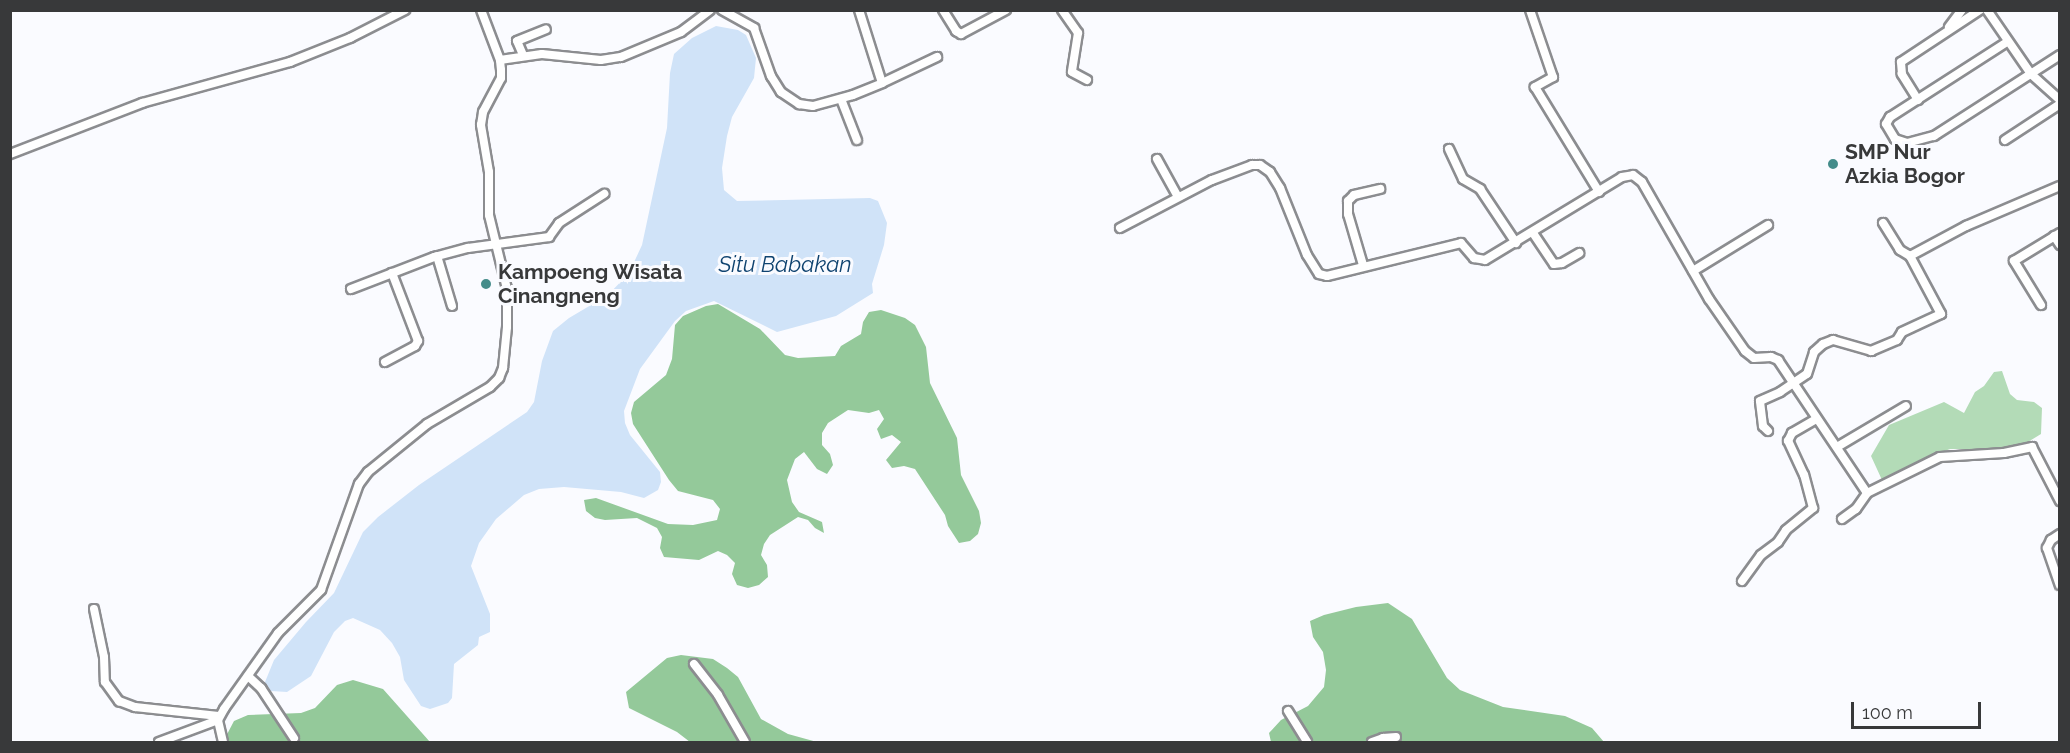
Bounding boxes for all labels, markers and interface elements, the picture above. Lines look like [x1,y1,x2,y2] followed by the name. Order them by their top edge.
[1845,139,1965,189] place label: SMP Nur Azkia Bogor
[1826,157,1840,171] marker: SMP Nur Azkia Bogor
[718,252,852,278] water label: Situ Babakan
[498,259,683,309] place label: Kampoeng Wisata Cinangneng
[479,277,493,291] marker: Kampoeng Wisata Cinangneng
[1854,690,1984,728] scale bar
[1862,702,1913,723] text: 100 m

